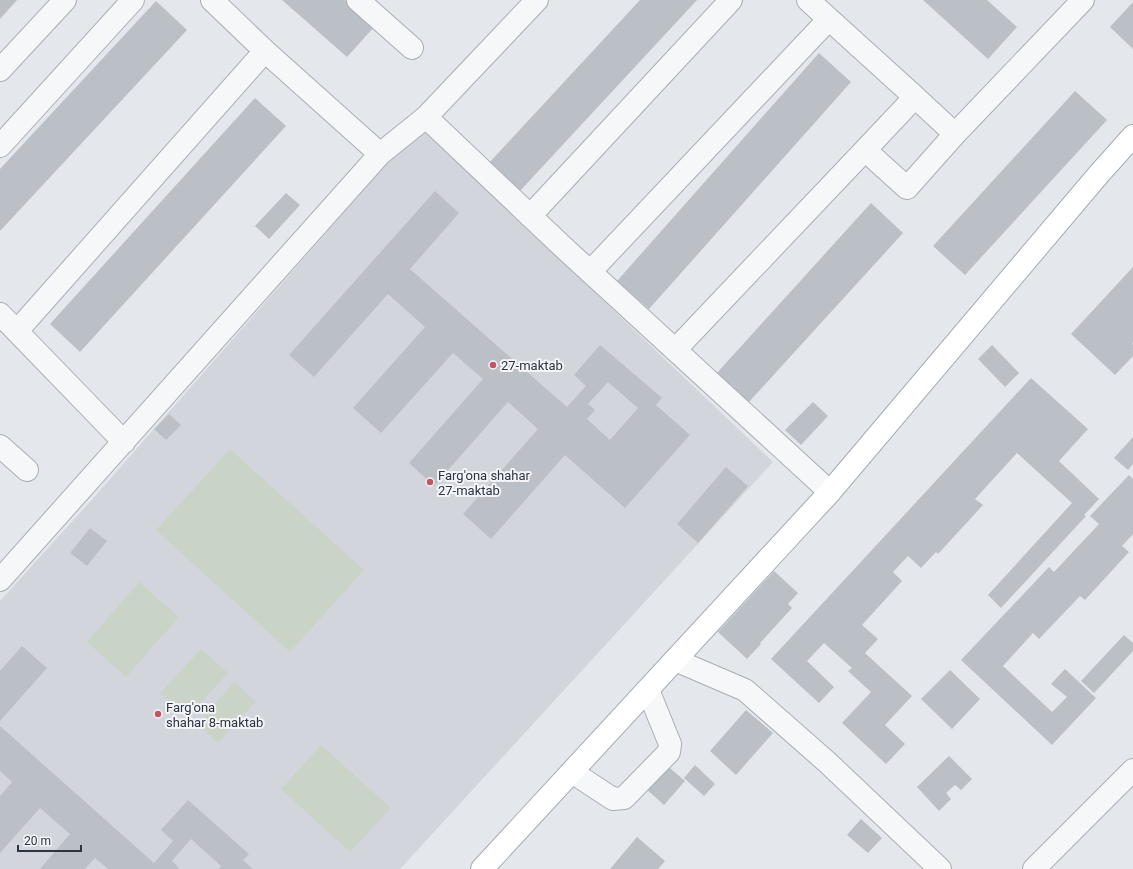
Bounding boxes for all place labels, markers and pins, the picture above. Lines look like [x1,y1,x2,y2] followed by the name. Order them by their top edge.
[501,358,563,373] place label: 27-maktab
[488,360,498,370] marker: 27-maktab
[438,468,531,498] place label: Farg'ona shahar 27-maktab
[425,477,435,487] marker: Farg'ona shahar 27-maktab
[166,700,263,730] place label: Farg'ona shahar 8-maktab
[153,709,163,719] marker: Farg'ona shahar 8-maktab

